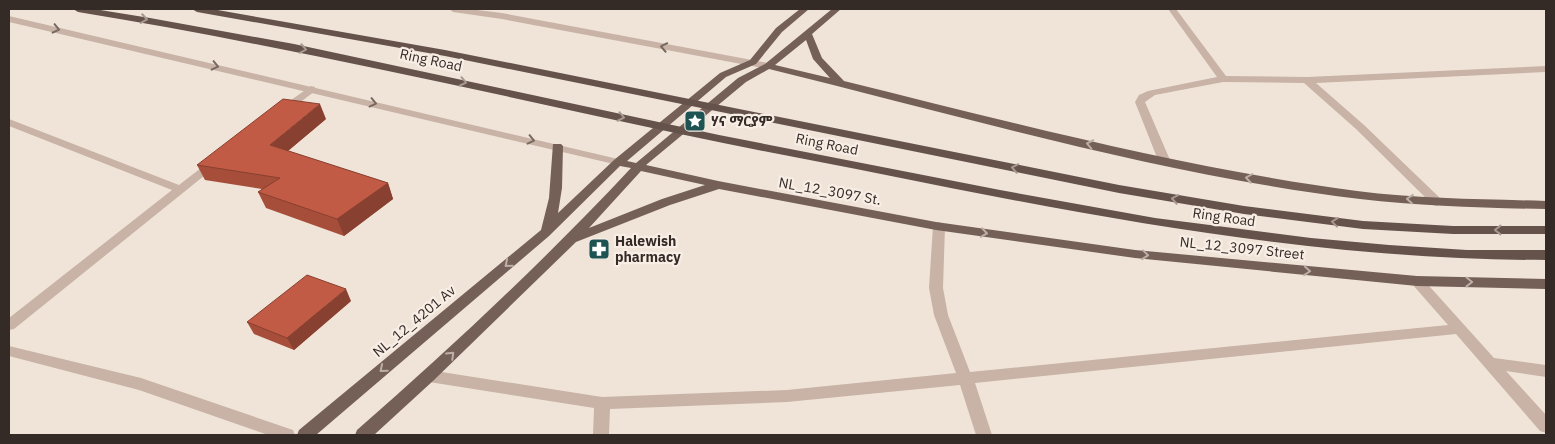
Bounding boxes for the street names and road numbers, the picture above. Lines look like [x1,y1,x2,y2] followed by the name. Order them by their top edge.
[398,45,464,75] street label: Ring Road
[794,129,860,159] street label: Ring Road
[777,173,883,209] street label: NL_12_3097 St.
[1191,204,1257,230] street label: Ring Road
[1179,233,1305,264] street label: NL_12_3097 Street
[369,281,459,361] street label: NL_12_4201 Av

